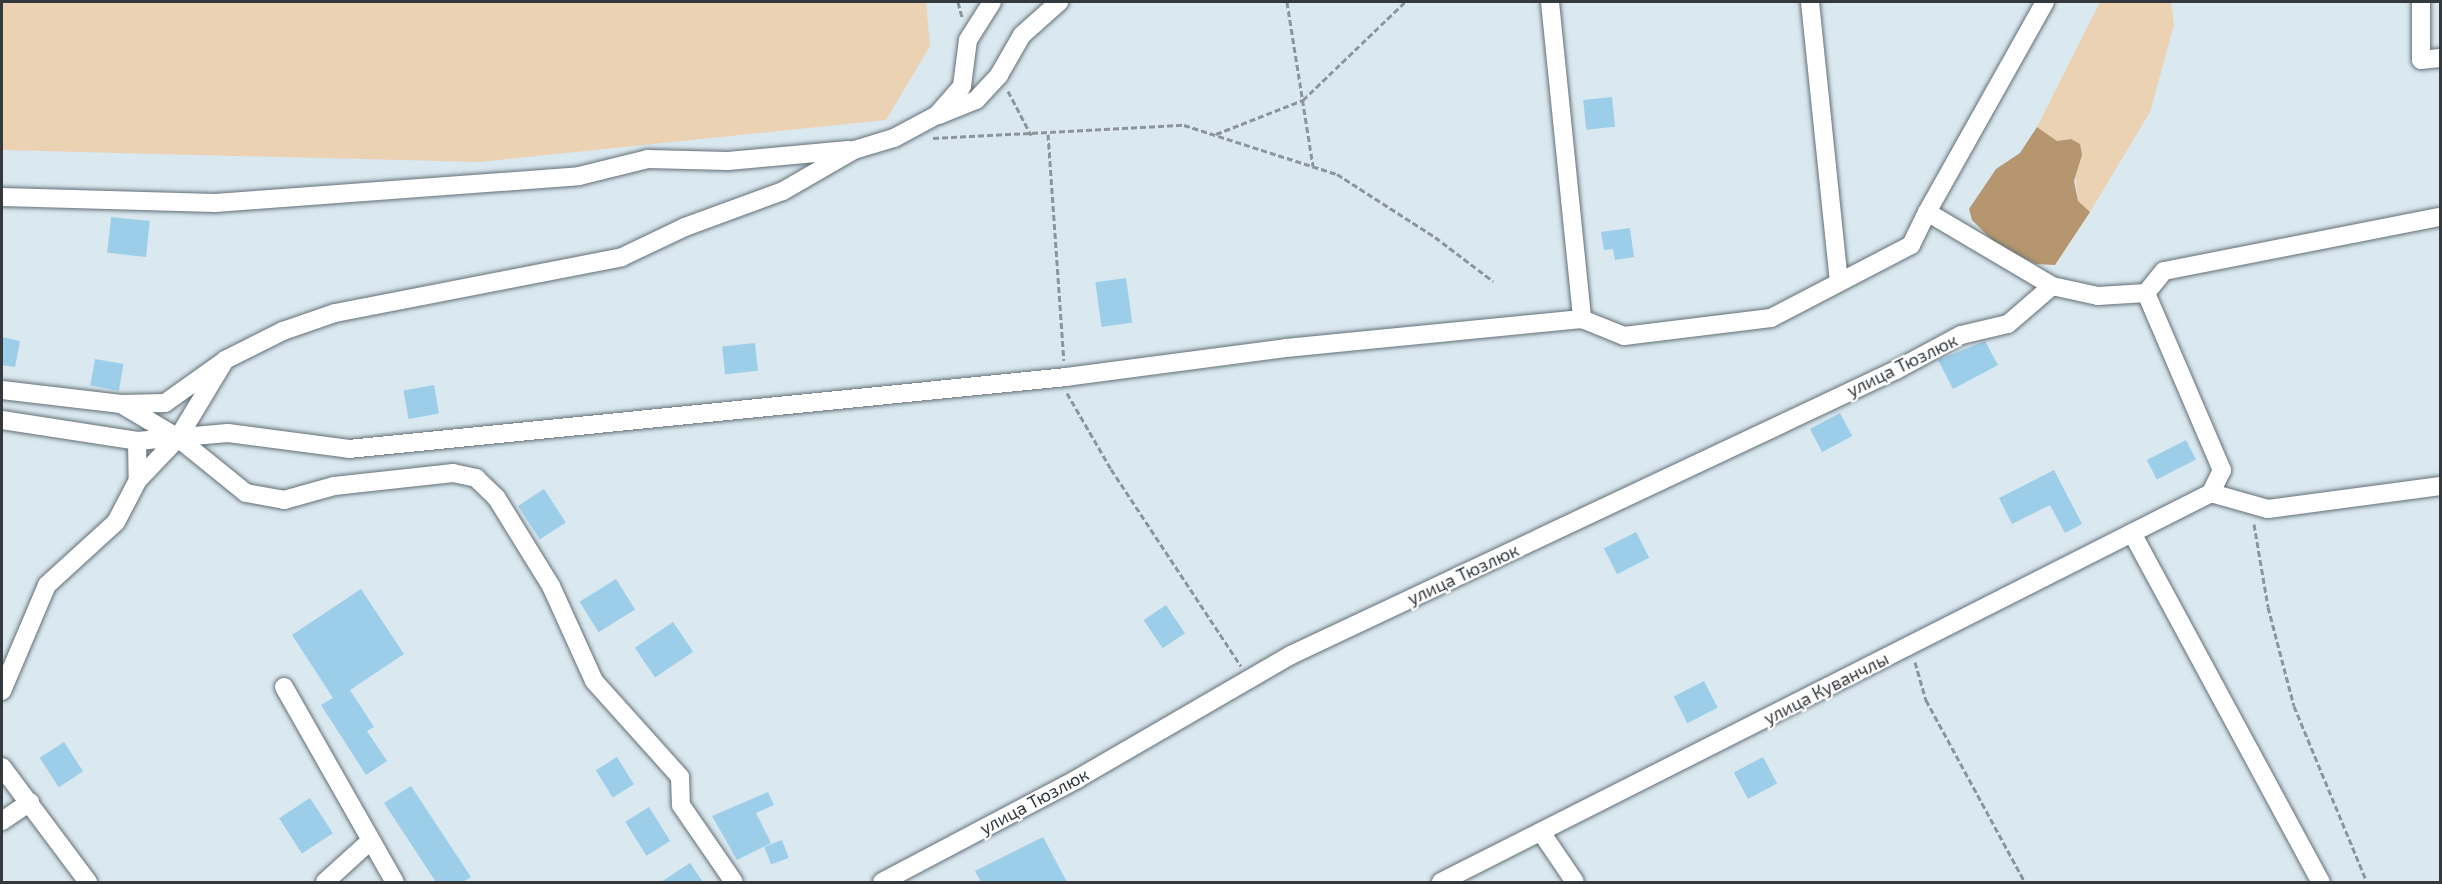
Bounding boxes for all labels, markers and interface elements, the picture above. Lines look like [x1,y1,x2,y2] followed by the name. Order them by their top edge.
[1843,329,1961,401] street label: улица Тюзлюк
[1404,539,1522,609] street label: улица Тюзлюк
[1760,647,1892,729] street label: улица Куванчлы
[976,763,1092,839] street label: улица Тюзлюк

